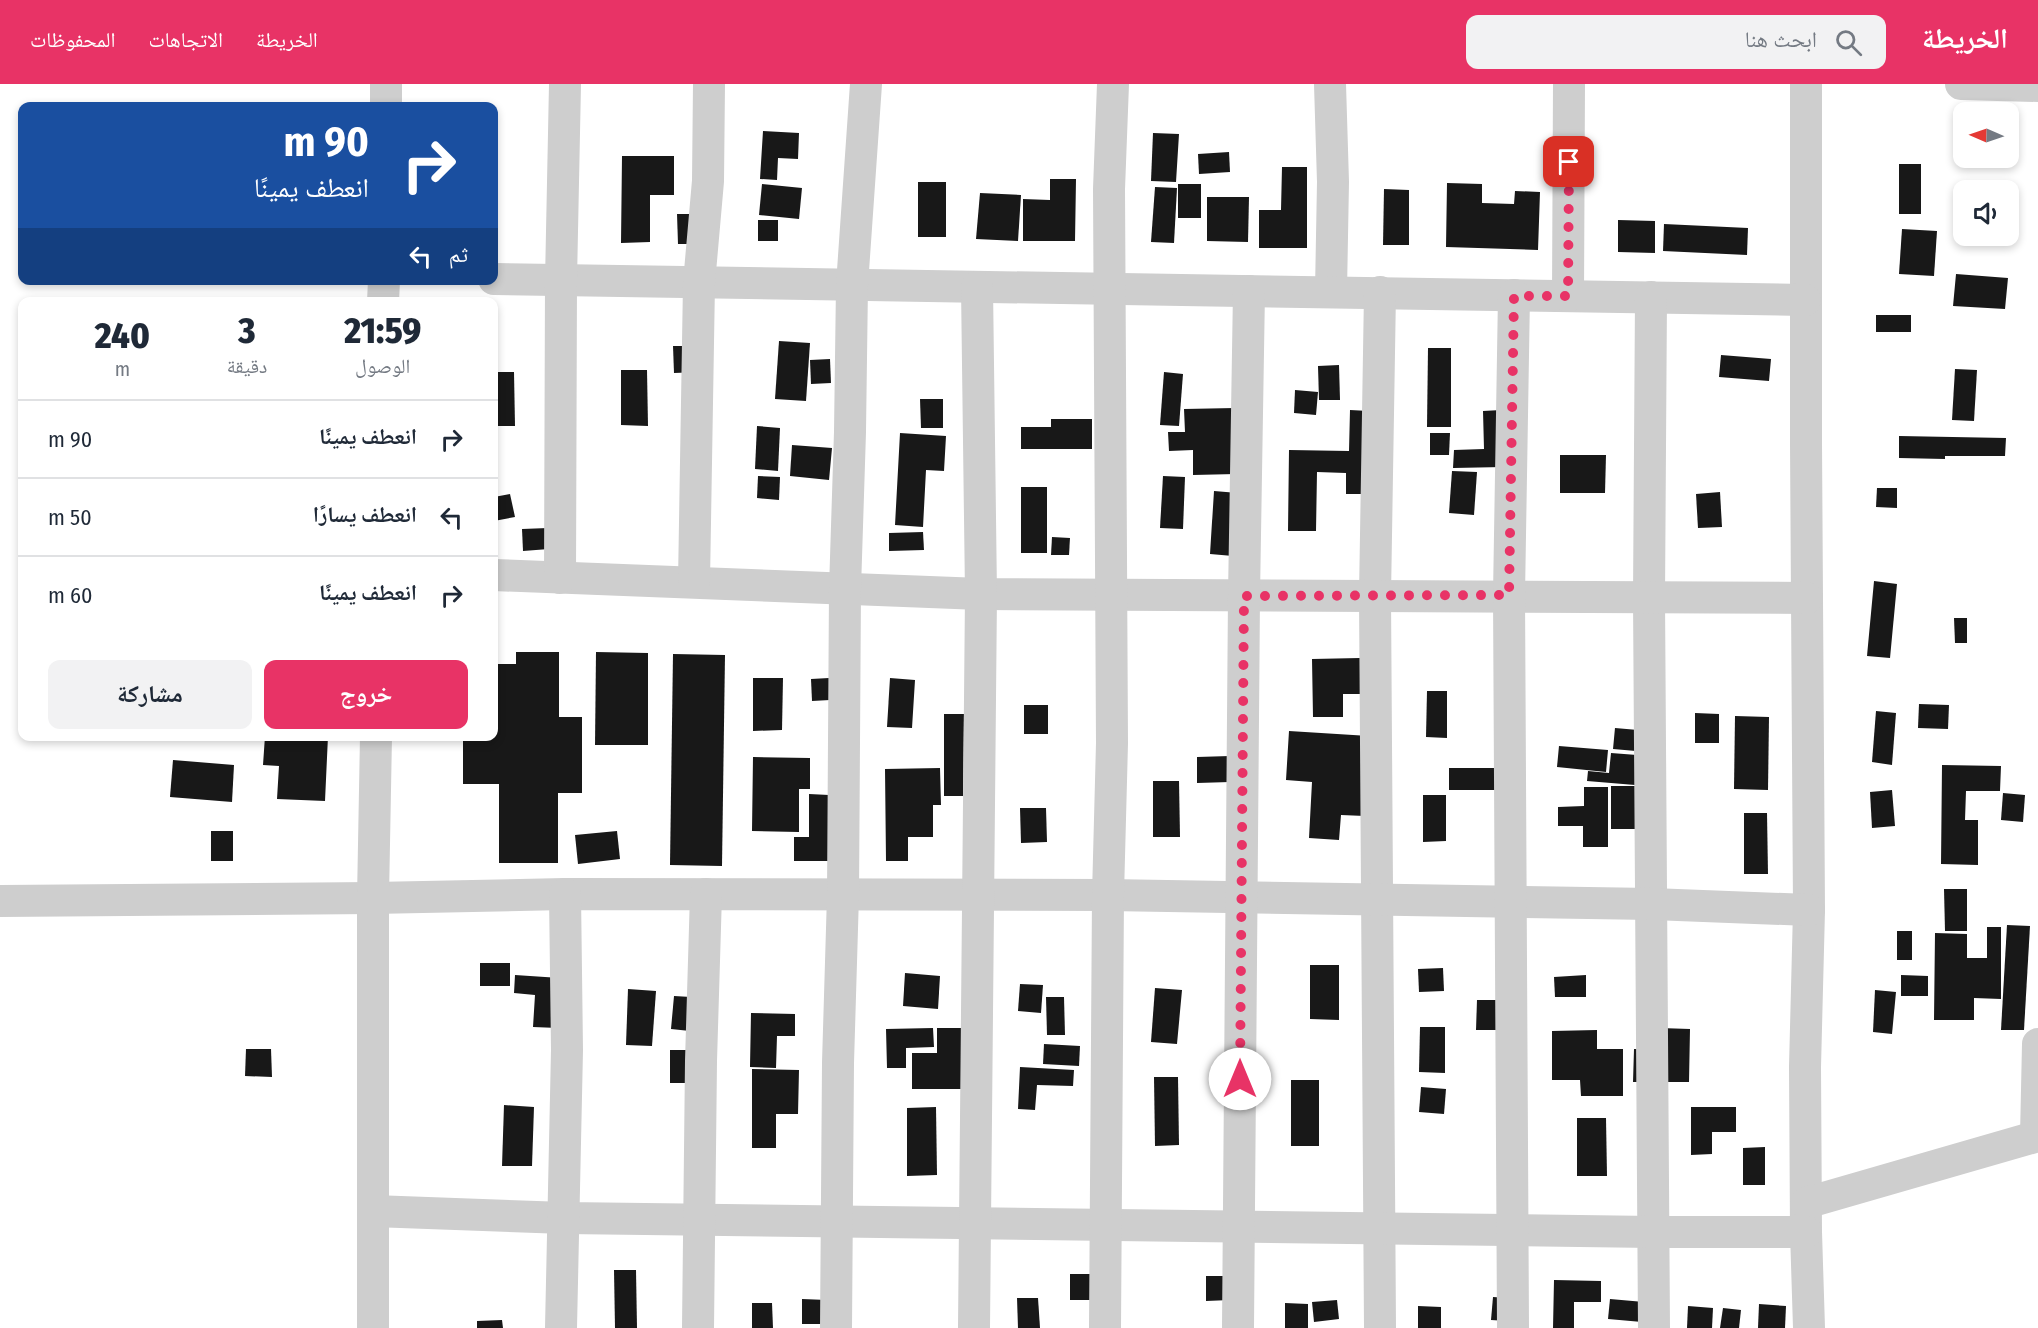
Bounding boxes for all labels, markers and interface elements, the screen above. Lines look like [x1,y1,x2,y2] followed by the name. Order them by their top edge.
[1466,15,1886,69] search box
[1922,22,2008,55] text: الخريطة
[1745,26,1817,53] text: ابحث هنا
[1832,26,1865,59] icon: search
[30,27,115,53] text: المحفوظات
[148,27,223,53] text: الاتجاهات
[256,27,318,53] text: الخريطة
[1953,102,2019,168] north arrow
[1953,102,2019,246] map controls
[284,117,369,167] text: 90 m
[390,126,468,204] icon: right
[1543,136,1594,187] pin
[1552,145,1585,178] icon: arrive
[254,172,369,204] text: انعطف يمينًا
[1953,180,2019,246] button: sound
[404,240,437,273] icon: left
[449,241,468,268] text: ثم
[238,309,256,353] text: 3
[344,309,421,353] text: 21:59
[95,314,150,358] text: 240
[227,354,267,378] text: دقيقة
[355,354,410,378] text: الوصول
[115,357,130,381] text: m
[319,423,417,450] text: انعطف يمينًا
[435,423,468,456] icon: right
[48,426,92,453] text: 90 m
[313,501,417,528] text: انعطف يسارًا
[435,501,468,534] icon: left
[48,504,92,531] text: 50 m
[319,579,417,606] text: انعطف يمينًا
[435,579,468,612] icon: right
[48,582,92,609] text: 60 m
[48,660,252,729] button: مشاركة
[264,660,468,729] button: خروج
[1208,1047,1272,1111] position arrow

